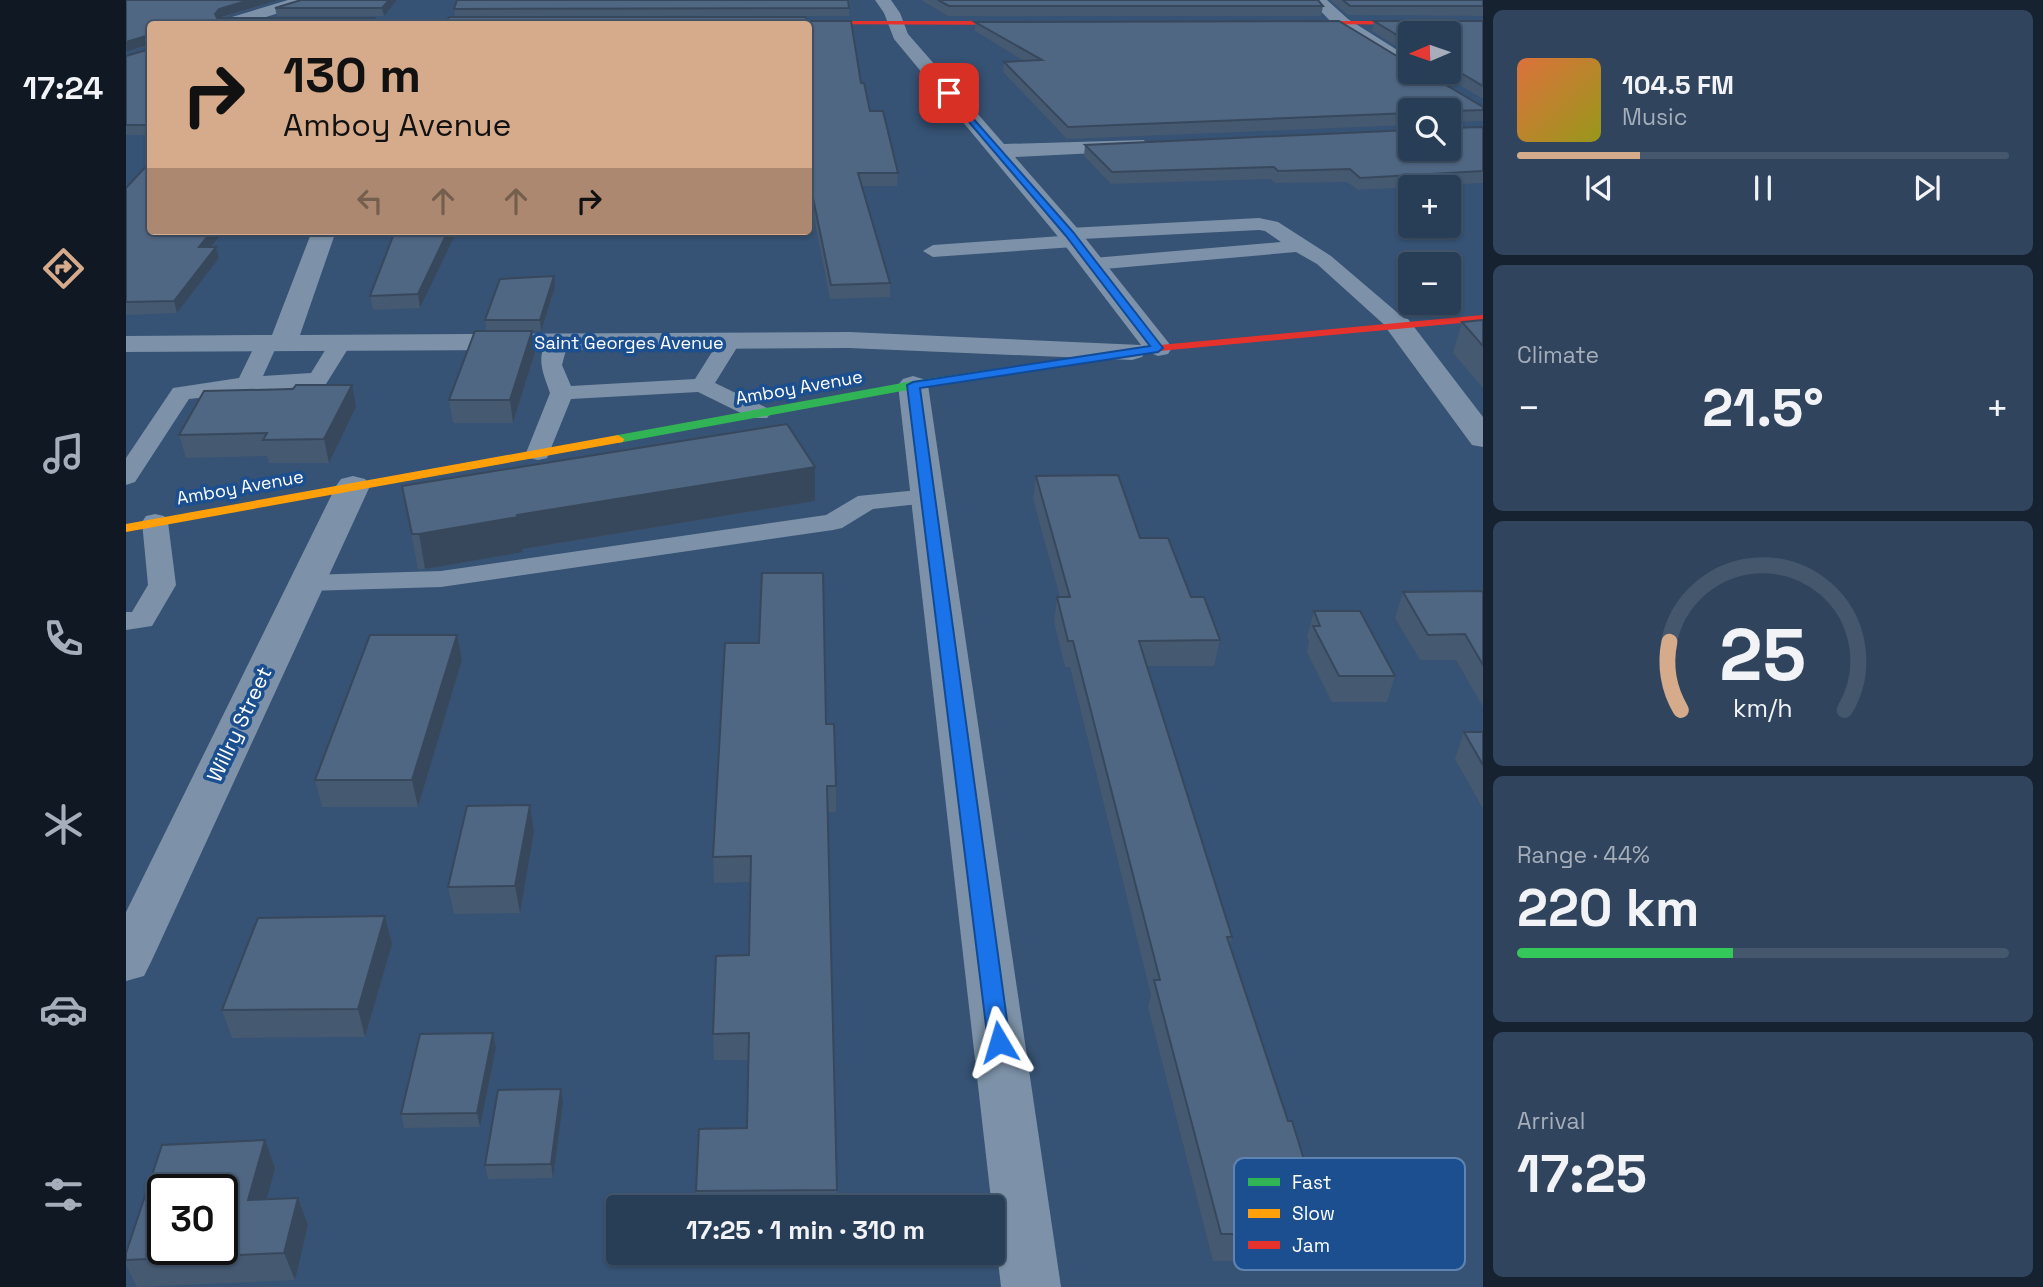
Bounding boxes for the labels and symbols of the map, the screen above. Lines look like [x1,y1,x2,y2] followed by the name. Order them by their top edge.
[1398,21,1461,84] north arrow
[919,63,979,123] pin
[534,331,724,354] street label: Saint Georges Avenue
[734,365,864,409] street label: Amboy Avenue
[175,465,305,509] street label: Amboy Avenue
[201,662,277,786] street label: Willry Street
[962,1005,1036,1079] position arrow
[1234,1158,1465,1270] legend
[1292,1170,1332,1195] text: Fast
[147,1174,238,1265] speed limit sign: 30
[1292,1201,1335,1226] text: Slow
[1292,1233,1330,1258] text: Jam

